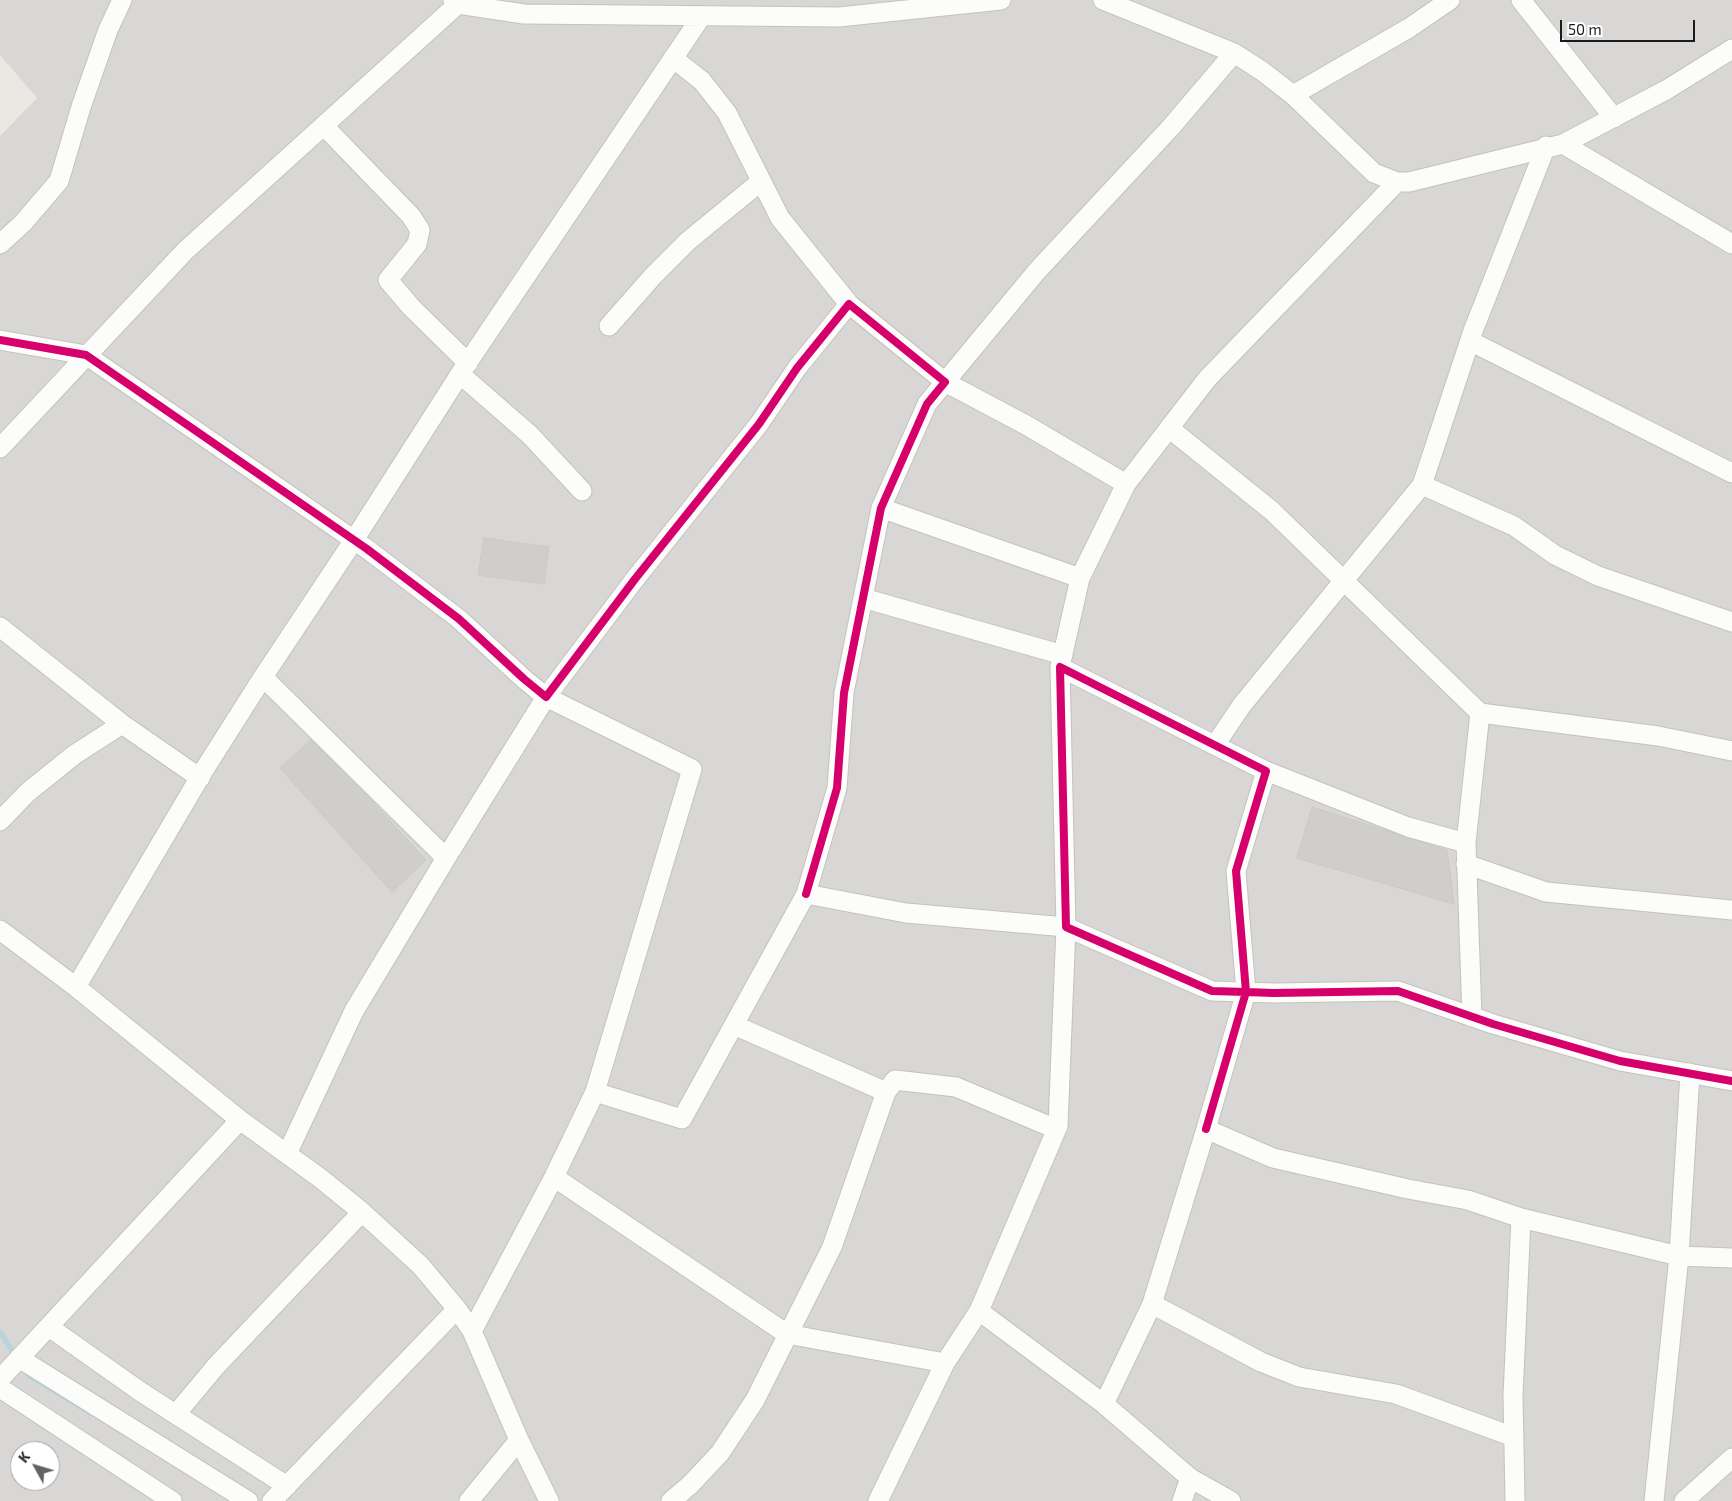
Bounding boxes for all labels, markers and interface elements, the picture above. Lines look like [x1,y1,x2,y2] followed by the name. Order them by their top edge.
[1562,10,1697,42] scale bar
[1568,20,1602,38] text: 50 m
[10,1441,60,1491] north arrow
[14,1448,33,1466] text: K

